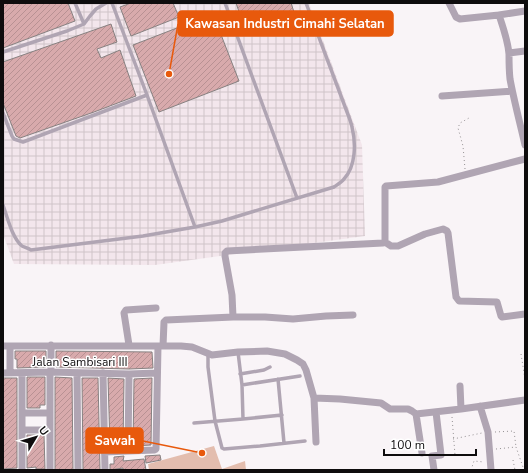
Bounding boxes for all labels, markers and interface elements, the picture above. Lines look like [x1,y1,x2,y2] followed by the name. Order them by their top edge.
[178,11,393,36] callout: Kawasan Industri Cimahi Selatan
[185,15,385,33] text: Kawasan Industri Cimahi Selatan
[31,354,128,370] street label: Jalan Sambisari III
[16,417,56,457] north arrow
[35,423,52,439] text: U
[86,428,143,453] callout: Sawah
[384,431,476,457] scale bar
[95,432,135,450] text: Sawah
[390,437,425,453] text: 100 m

